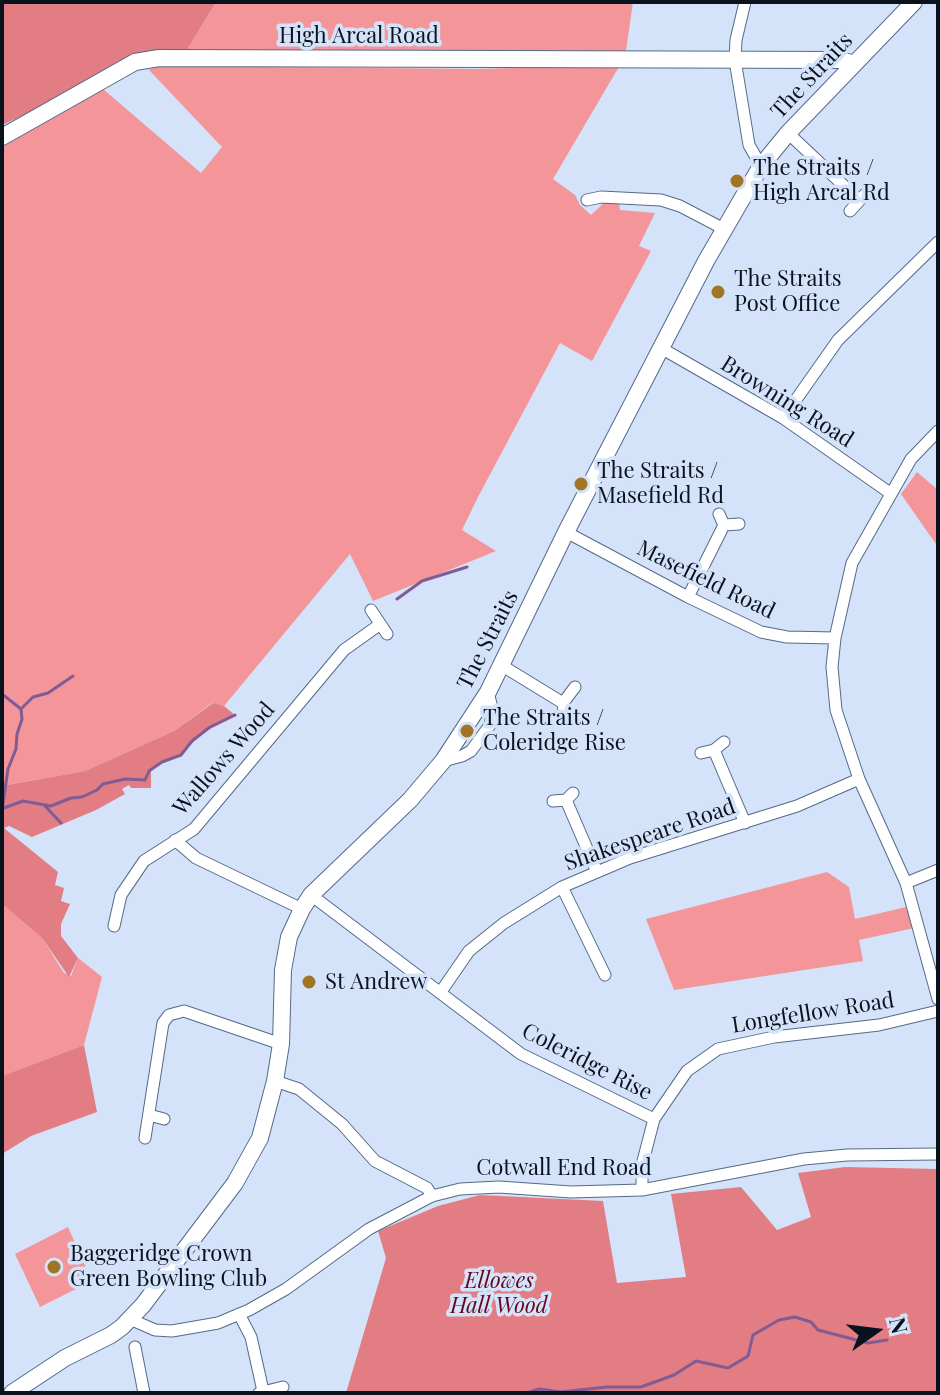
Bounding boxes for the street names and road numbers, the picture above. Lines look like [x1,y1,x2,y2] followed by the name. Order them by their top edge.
[279,23,439,49] street label: High Arcal Road
[766,28,858,124] street label: The Straits
[716,351,858,453] street label: Browning Road
[633,535,779,625] street label: Masefield Road
[452,586,524,694] street label: The Straits
[168,697,280,821] street label: Wallows Wood
[561,793,739,877] street label: Shakespeare Road
[730,987,896,1039] street label: Longfellow Road
[517,1018,657,1106] street label: Coleridge Rise
[476,1155,652,1181] street label: Cotwall End Road

